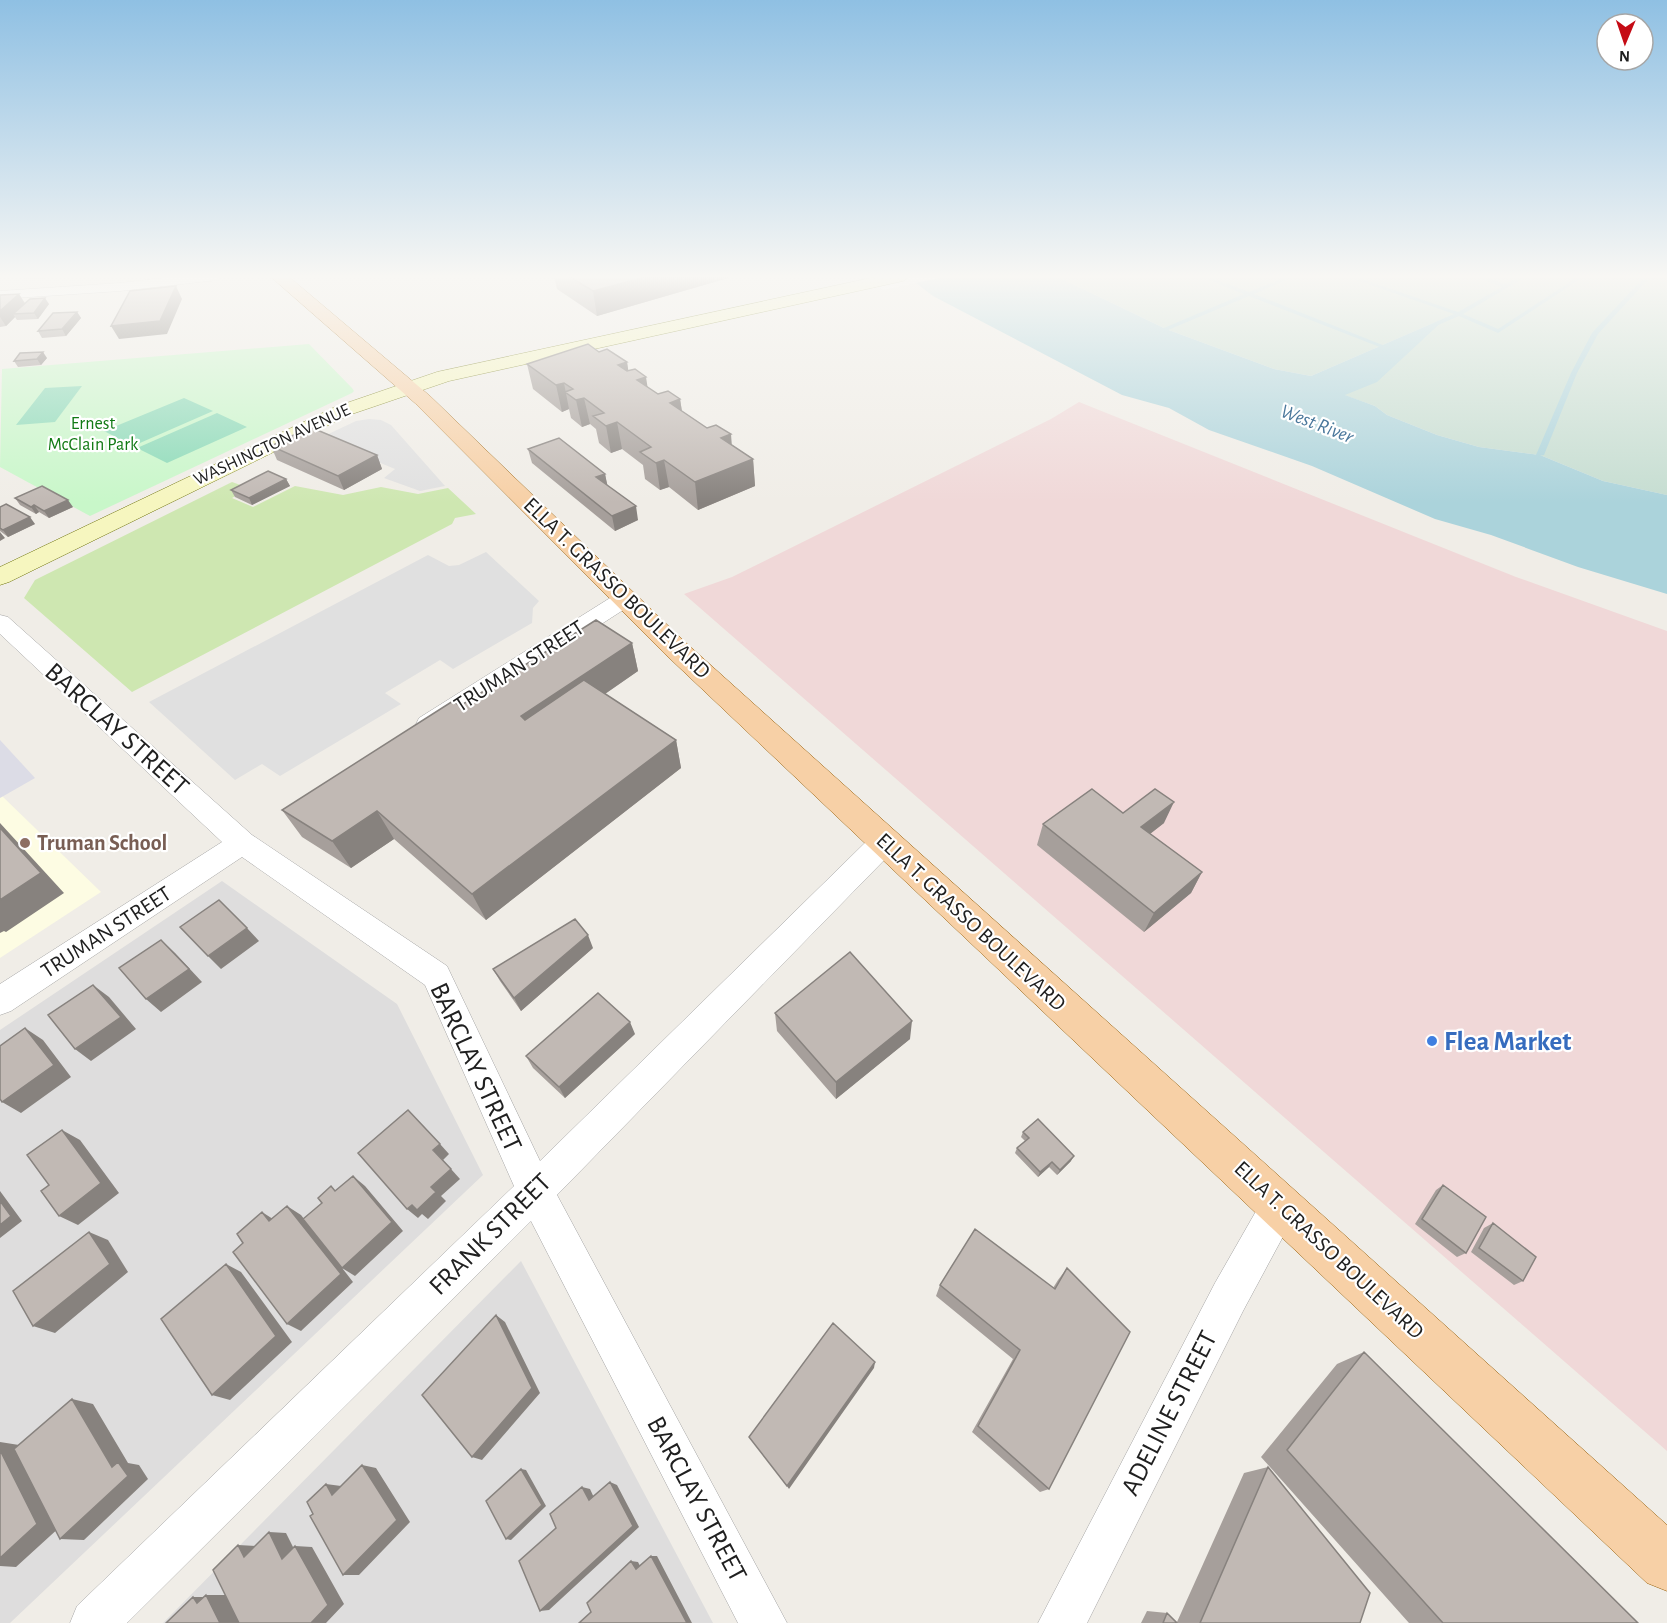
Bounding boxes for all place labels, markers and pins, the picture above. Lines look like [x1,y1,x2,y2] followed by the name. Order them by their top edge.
[37,832,167,854] place label: Truman School
[18,836,32,850] marker: Truman School
[1444,1028,1572,1055] place label: Flea Market
[1425,1034,1439,1048] marker: Flea Market

